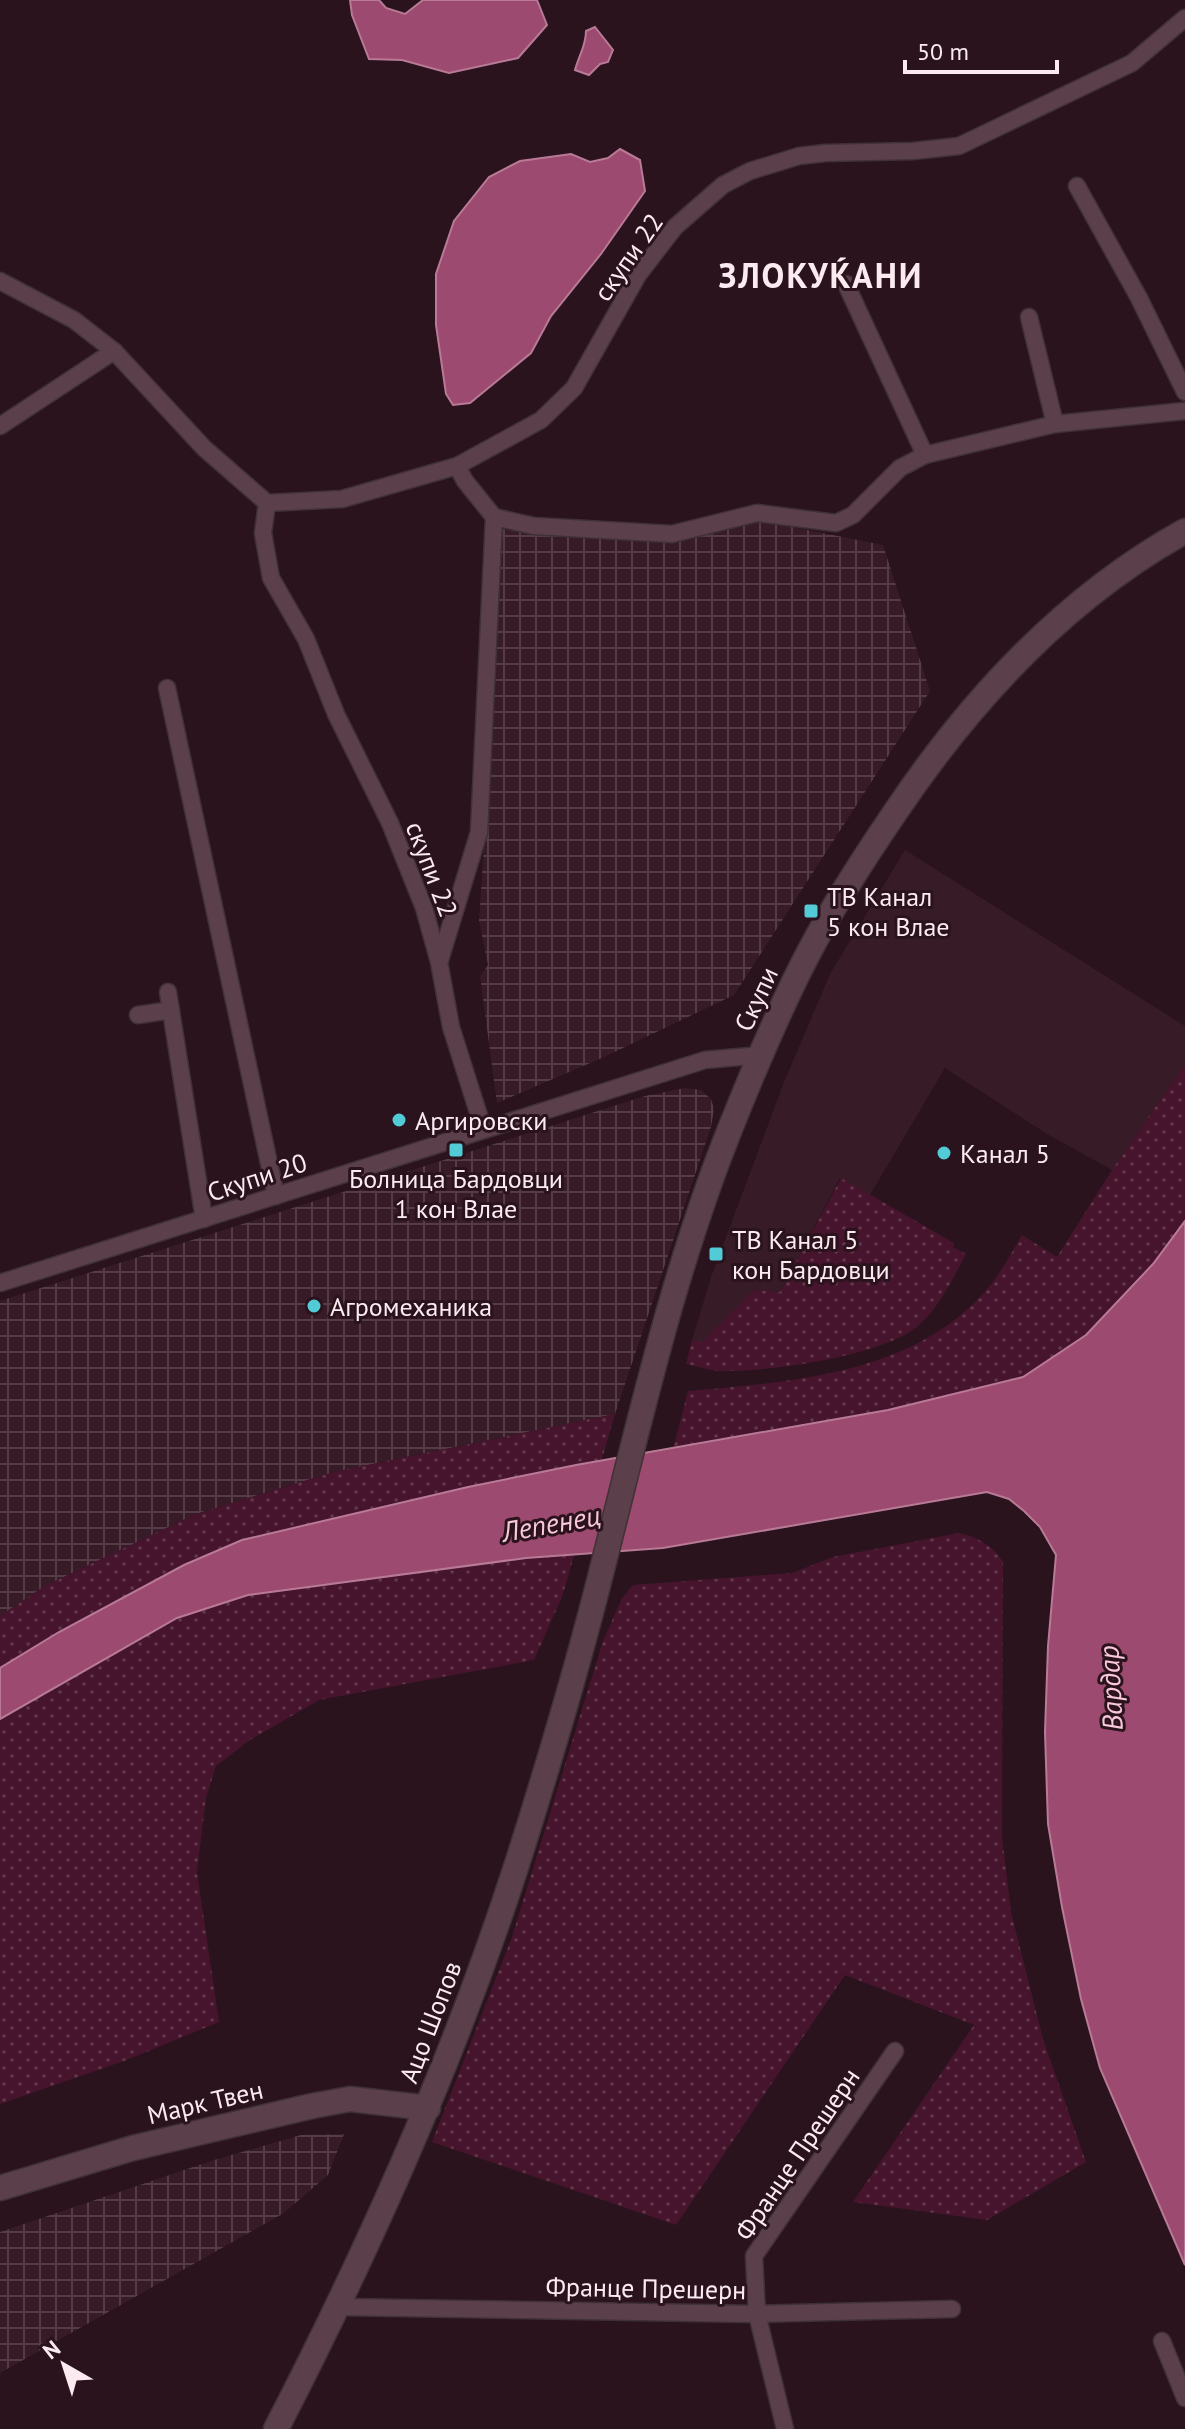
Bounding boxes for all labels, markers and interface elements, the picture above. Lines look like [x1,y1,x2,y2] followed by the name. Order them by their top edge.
[905,24,1057,74] scale bar
[917,36,969,67] text: 50 m
[586,207,670,307] street label: скупи 22
[719,253,923,297] district label: ЗЛОКУЌАНИ
[399,817,465,921] street label: скупи 22
[827,880,950,943] place label: ТВ Канал 5 кон Влае
[802,902,820,920] marker: ТВ Канал 5 кон Влае
[727,961,785,1037] street label: Скупи
[415,1104,547,1137] place label: Аргировски
[390,1111,408,1129] marker: Аргировски
[960,1137,1050,1170] place label: Канал 5
[447,1141,465,1159] marker: Болница Бардовци 1 кон Влае
[935,1144,953,1162] marker: Канал 5
[203,1145,311,1209] street label: Скупи 20
[349,1162,563,1225] place label: Болница Бардовци 1 кон Влае
[732,1223,890,1286] place label: ТВ Канал 5 кон Бардовци
[707,1245,725,1263] marker: ТВ Канал 5 кон Бардовци
[330,1290,492,1323] place label: Агромеханика
[305,1297,323,1315] marker: Агромеханика
[497,1496,603,1550] water label: Лепенец
[1089,1645,1131,1731] water label: Вардар
[392,1956,468,2088] street label: Ацо Шопов
[727,2062,867,2246] street label: Францe Прешерн
[144,2073,266,2131] street label: Марк Твен
[545,2270,747,2306] street label: Франце Прешерн
[24,2325,104,2405] north arrow
[37,2334,66,2365] text: N

